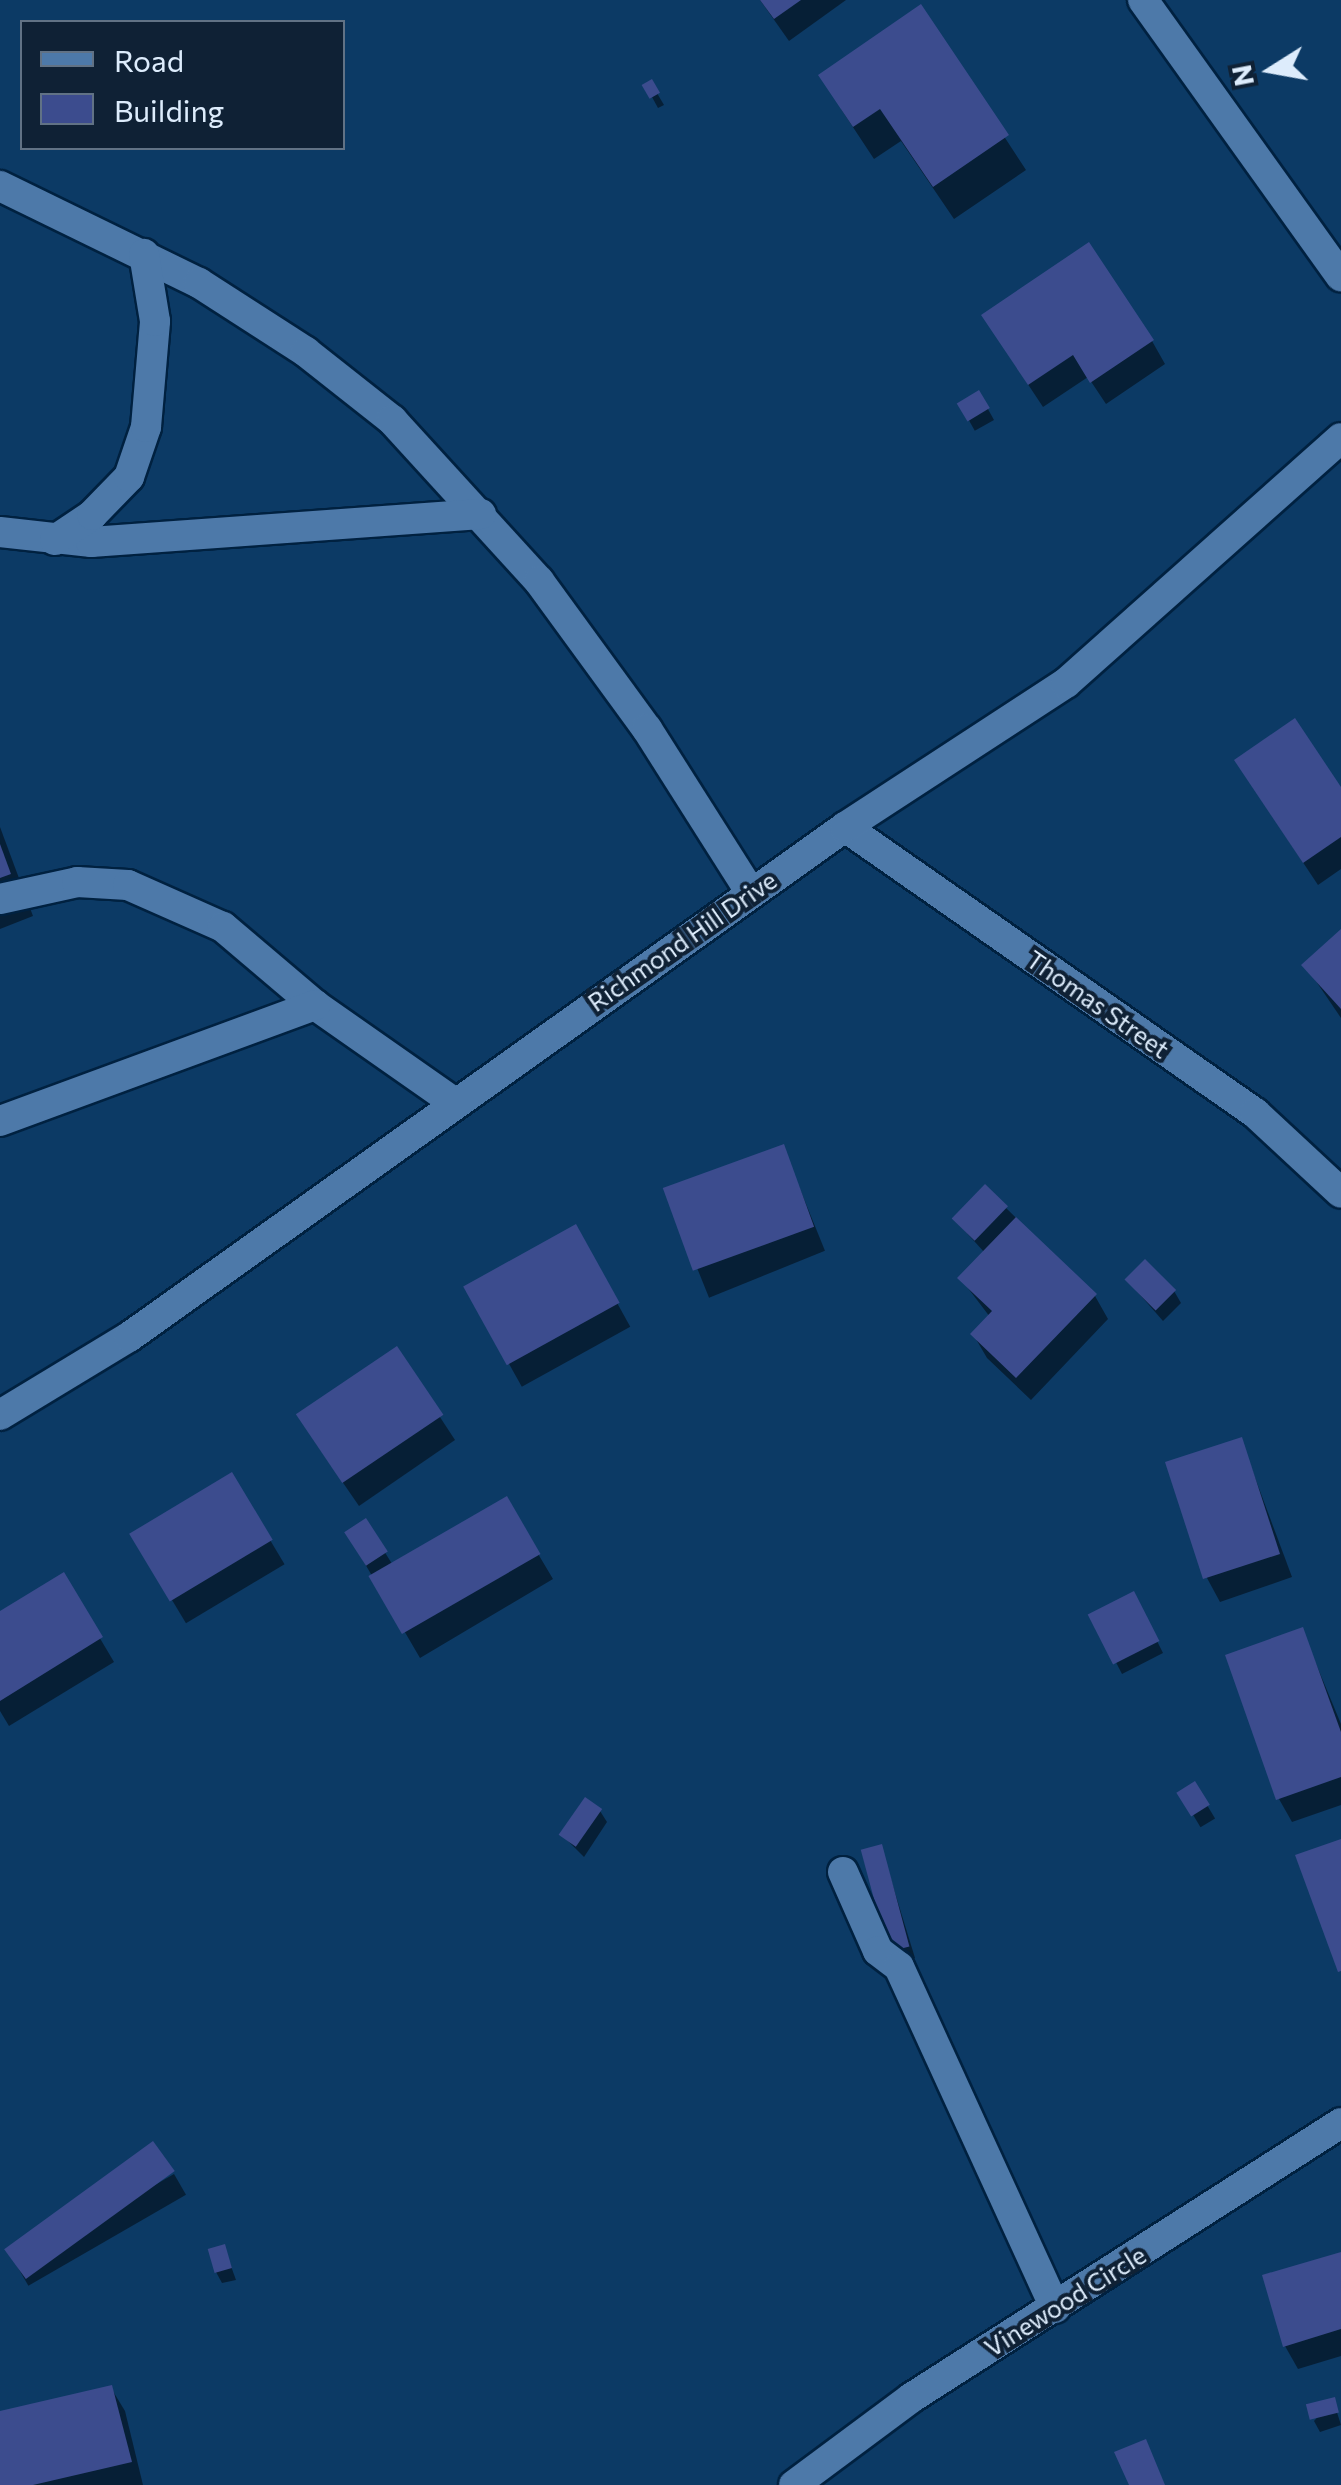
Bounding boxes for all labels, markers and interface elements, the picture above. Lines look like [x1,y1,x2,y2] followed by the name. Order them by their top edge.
[20,20,345,150] legend
[1221,20,1321,120] north arrow
[114,41,184,78] text: Road
[1223,62,1260,89] text: N
[114,91,224,128] text: Building
[582,865,782,1017] street label: Richmond Hill Drive
[1021,944,1175,1064] street label: Thomas Street
[979,2239,1151,2363] street label: Vinewood Circle

